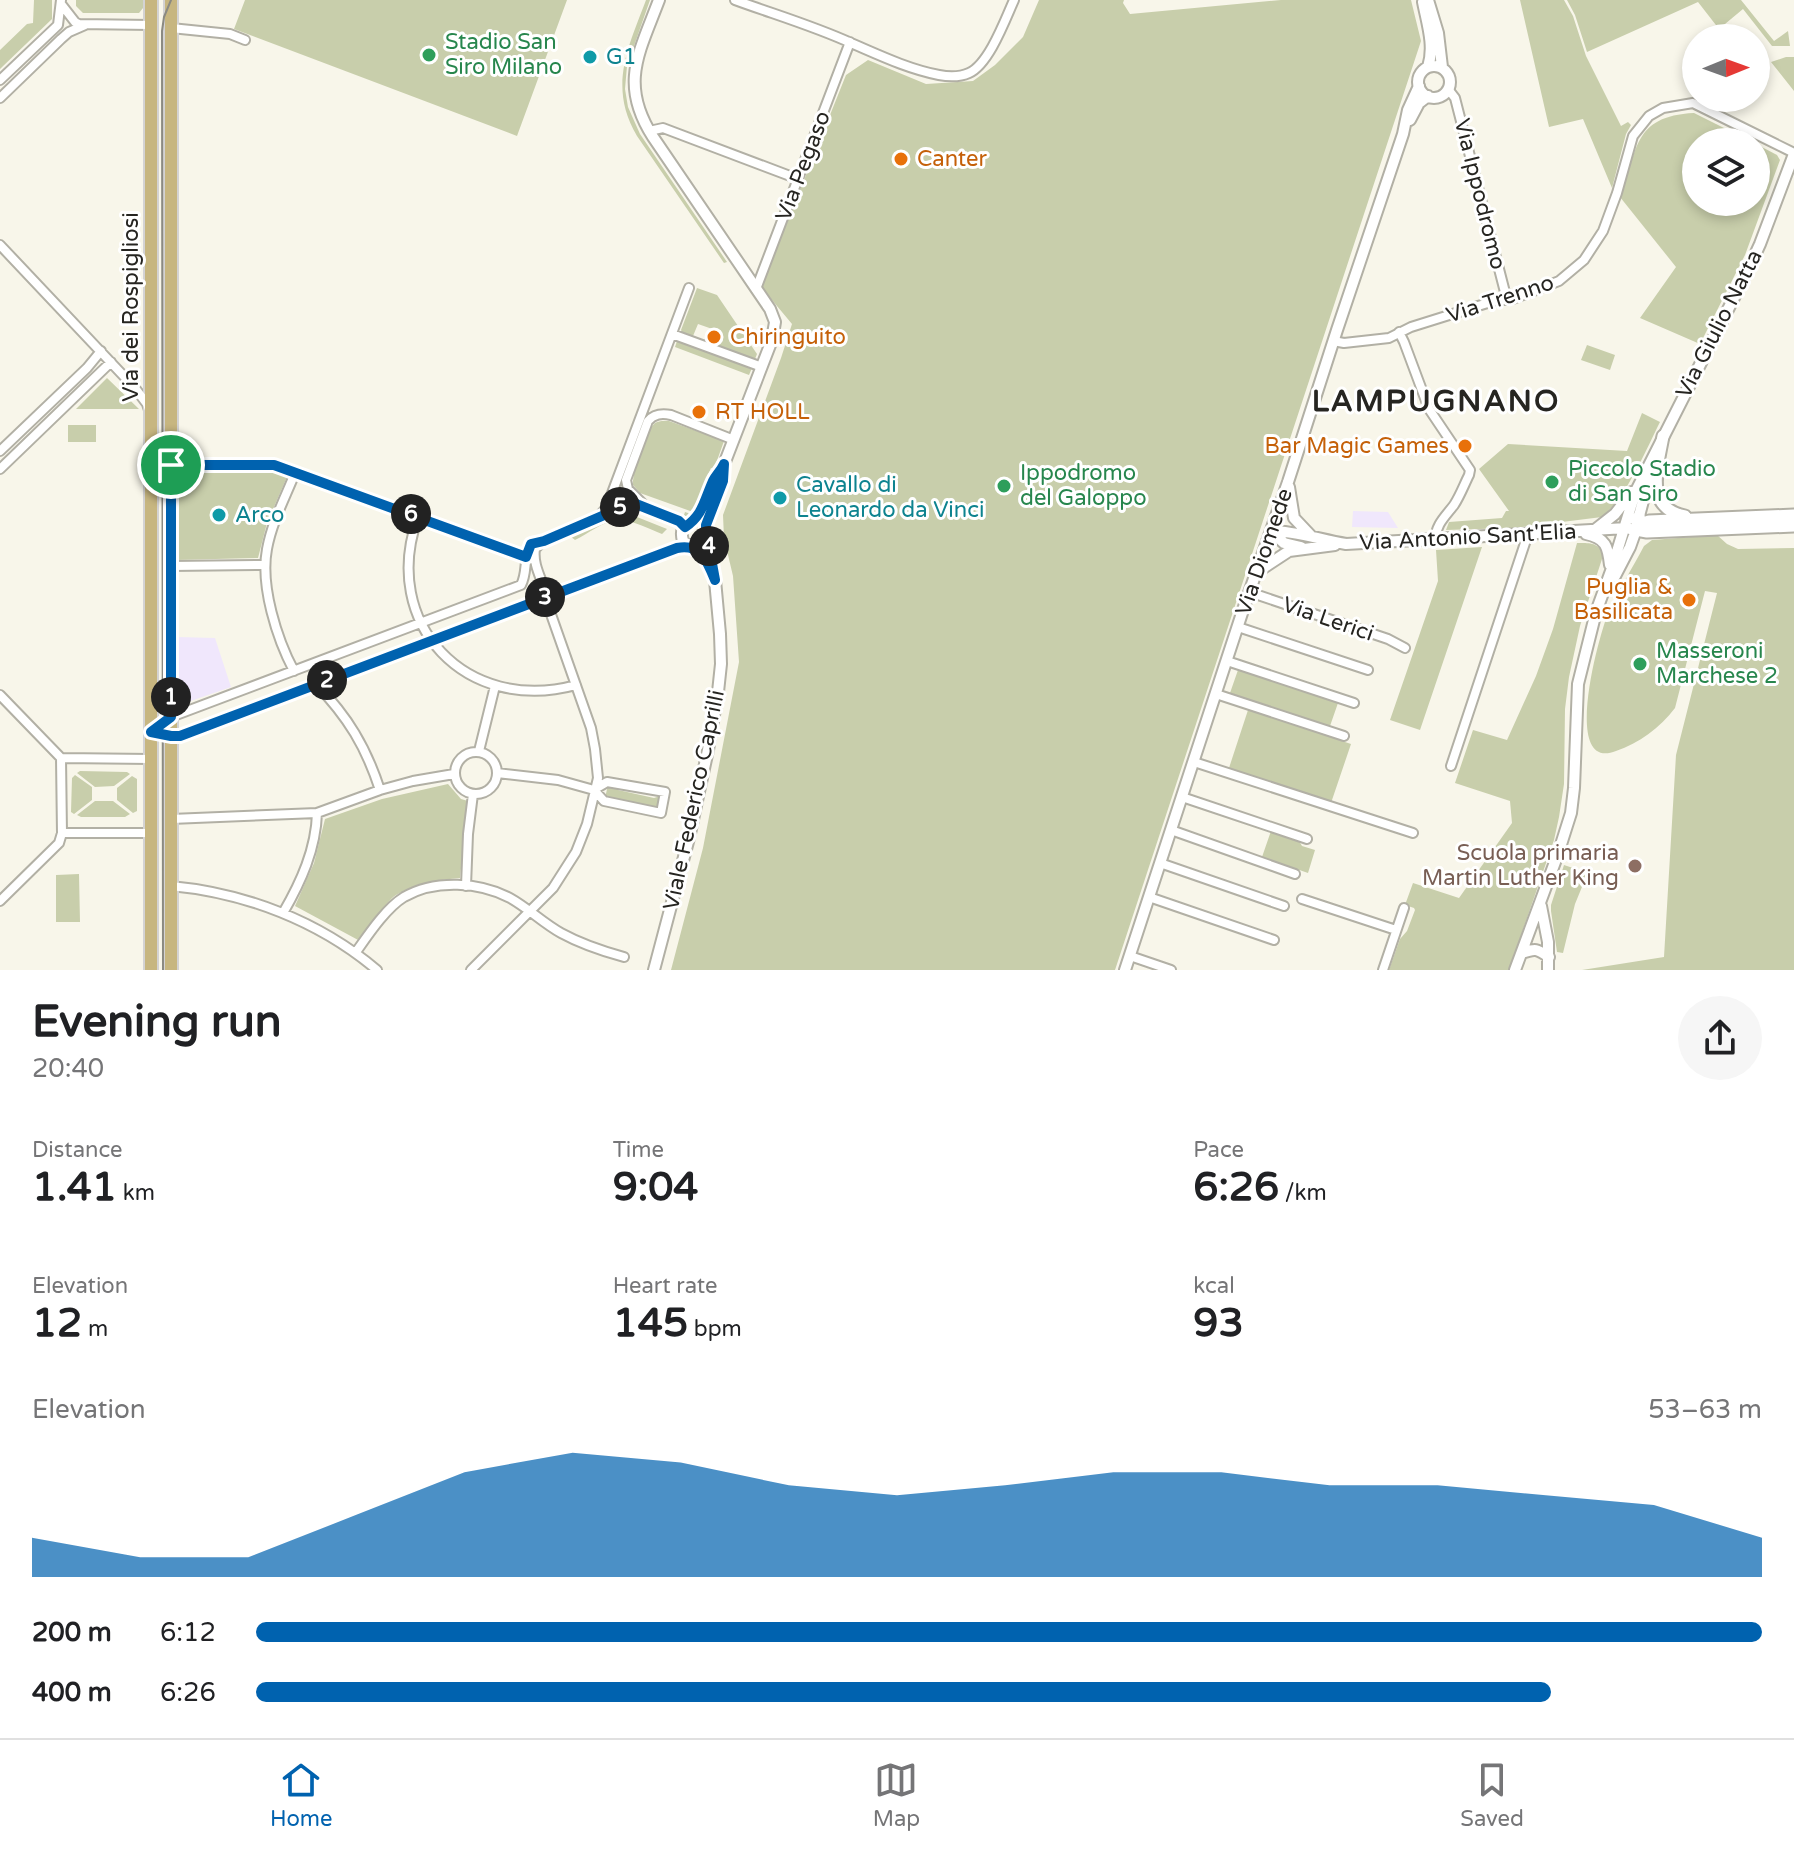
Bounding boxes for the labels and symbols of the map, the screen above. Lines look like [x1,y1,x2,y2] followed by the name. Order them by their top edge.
[1682,24,1770,112] north arrow
[445,29,562,80] place label: Stadio San Siro Milano
[606,44,636,70] place label: G1
[420,46,438,64] marker: Stadio San Siro Milano
[581,48,599,66] marker: G1
[770,107,836,225] street label: Via Pegaso
[1449,116,1511,272] street label: Via Ippodromo
[917,146,987,172] place label: Canter
[892,150,910,168] marker: Canter
[118,212,144,402] street label: Via dei Rospigliosi
[1670,245,1768,403] street label: Via Giulio Natta
[1443,269,1557,329] street label: Via Trenno
[730,324,846,350] place label: Chiringuito
[705,328,723,346] marker: Chiringuito
[1312,383,1560,420] district label: LAMPUGNANO
[715,399,810,425] place label: RT HOLL
[690,403,708,421] marker: RT HOLL
[137,431,205,499] pin
[1265,433,1449,459] place label: Bar Magic Games
[1456,437,1474,455] marker: Bar Magic Games
[1568,456,1716,507] place label: Piccolo Stadio di San Siro
[1020,460,1147,511] place label: Ippodromo del Galoppo
[796,472,984,523] place label: Cavallo di Leonardo da Vinci
[1543,473,1561,491] marker: Piccolo Stadio di San Siro
[995,477,1013,495] marker: Ippodromo del Galoppo
[1230,485,1298,619] street label: Via Diomede
[600,487,640,527] pin: 5
[771,489,789,507] marker: Cavallo di Leonardo da Vinci
[391,494,431,534] pin: 6
[235,502,284,528] place label: Arco
[210,506,228,524] marker: Arco
[1359,518,1577,556] street label: Via Antonio Sant'Elia
[689,526,729,566] pin: 4
[1574,574,1673,625] place label: Puglia & Basilicata
[525,577,565,617] pin: 3
[1279,591,1377,647] street label: Via Lerici
[1680,591,1698,609] marker: Puglia & Basilicata
[1656,638,1778,689] place label: Masseroni Marchese 2
[1631,655,1649,673] marker: Masseroni Marchese 2
[307,660,347,700] pin: 2
[151,677,191,717] pin: 1
[658,688,730,912] street label: Viale Federico Caprilli
[1422,840,1619,891] place label: Scuola primaria Martin Luther King
[1626,857,1644,875] marker: Scuola primaria Martin Luther King

